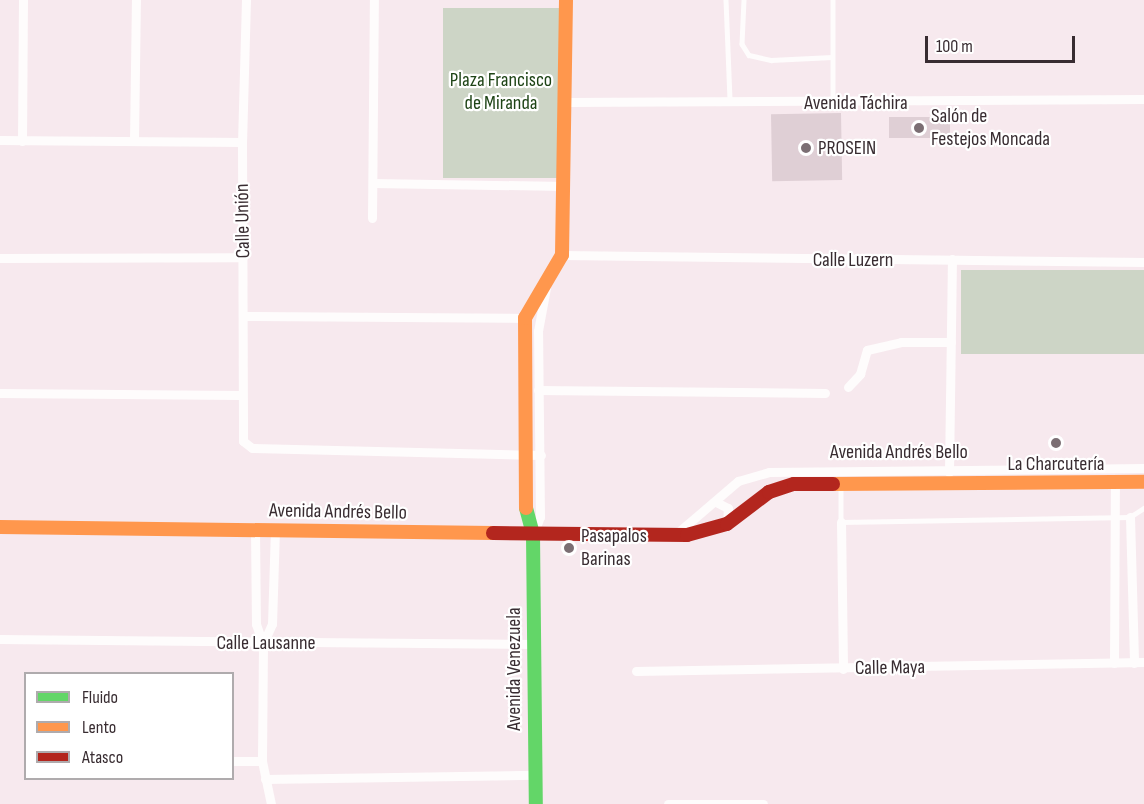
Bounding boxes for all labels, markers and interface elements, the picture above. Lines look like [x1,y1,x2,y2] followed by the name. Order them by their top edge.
[928,24,1078,62] scale bar
[936,36,973,57] text: 100 m
[450,68,552,115] park label: Plaza Francisco de Miranda
[804,91,908,115] street label: Avenida Táchira
[931,104,1050,151] place label: Salón de Festejos Moncada
[912,121,926,135] marker: Salón de Festejos Moncada
[818,136,876,160] place label: PROSEIN
[799,141,813,155] marker: PROSEIN
[230,183,256,259] street label: Calle Unión
[813,248,893,272] street label: Calle Luzern
[1049,436,1063,450] marker: La Charcutería
[830,440,968,464] street label: Avenida Andrés Bello
[1007,452,1105,476] place label: La Charcutería
[269,499,407,525] street label: Avenida Andrés Bello
[581,524,647,571] place label: Pasapalos Barinas
[562,541,576,555] marker: Pasapalos Barinas
[502,607,526,731] street label: Avenida Venezuela
[216,631,316,655] street label: Calle Lausanne
[855,655,925,681] street label: Calle Maya
[24,672,234,780] legend
[82,687,118,708] text: Fluido
[82,717,116,738] text: Lento
[82,747,123,768] text: Atasco

